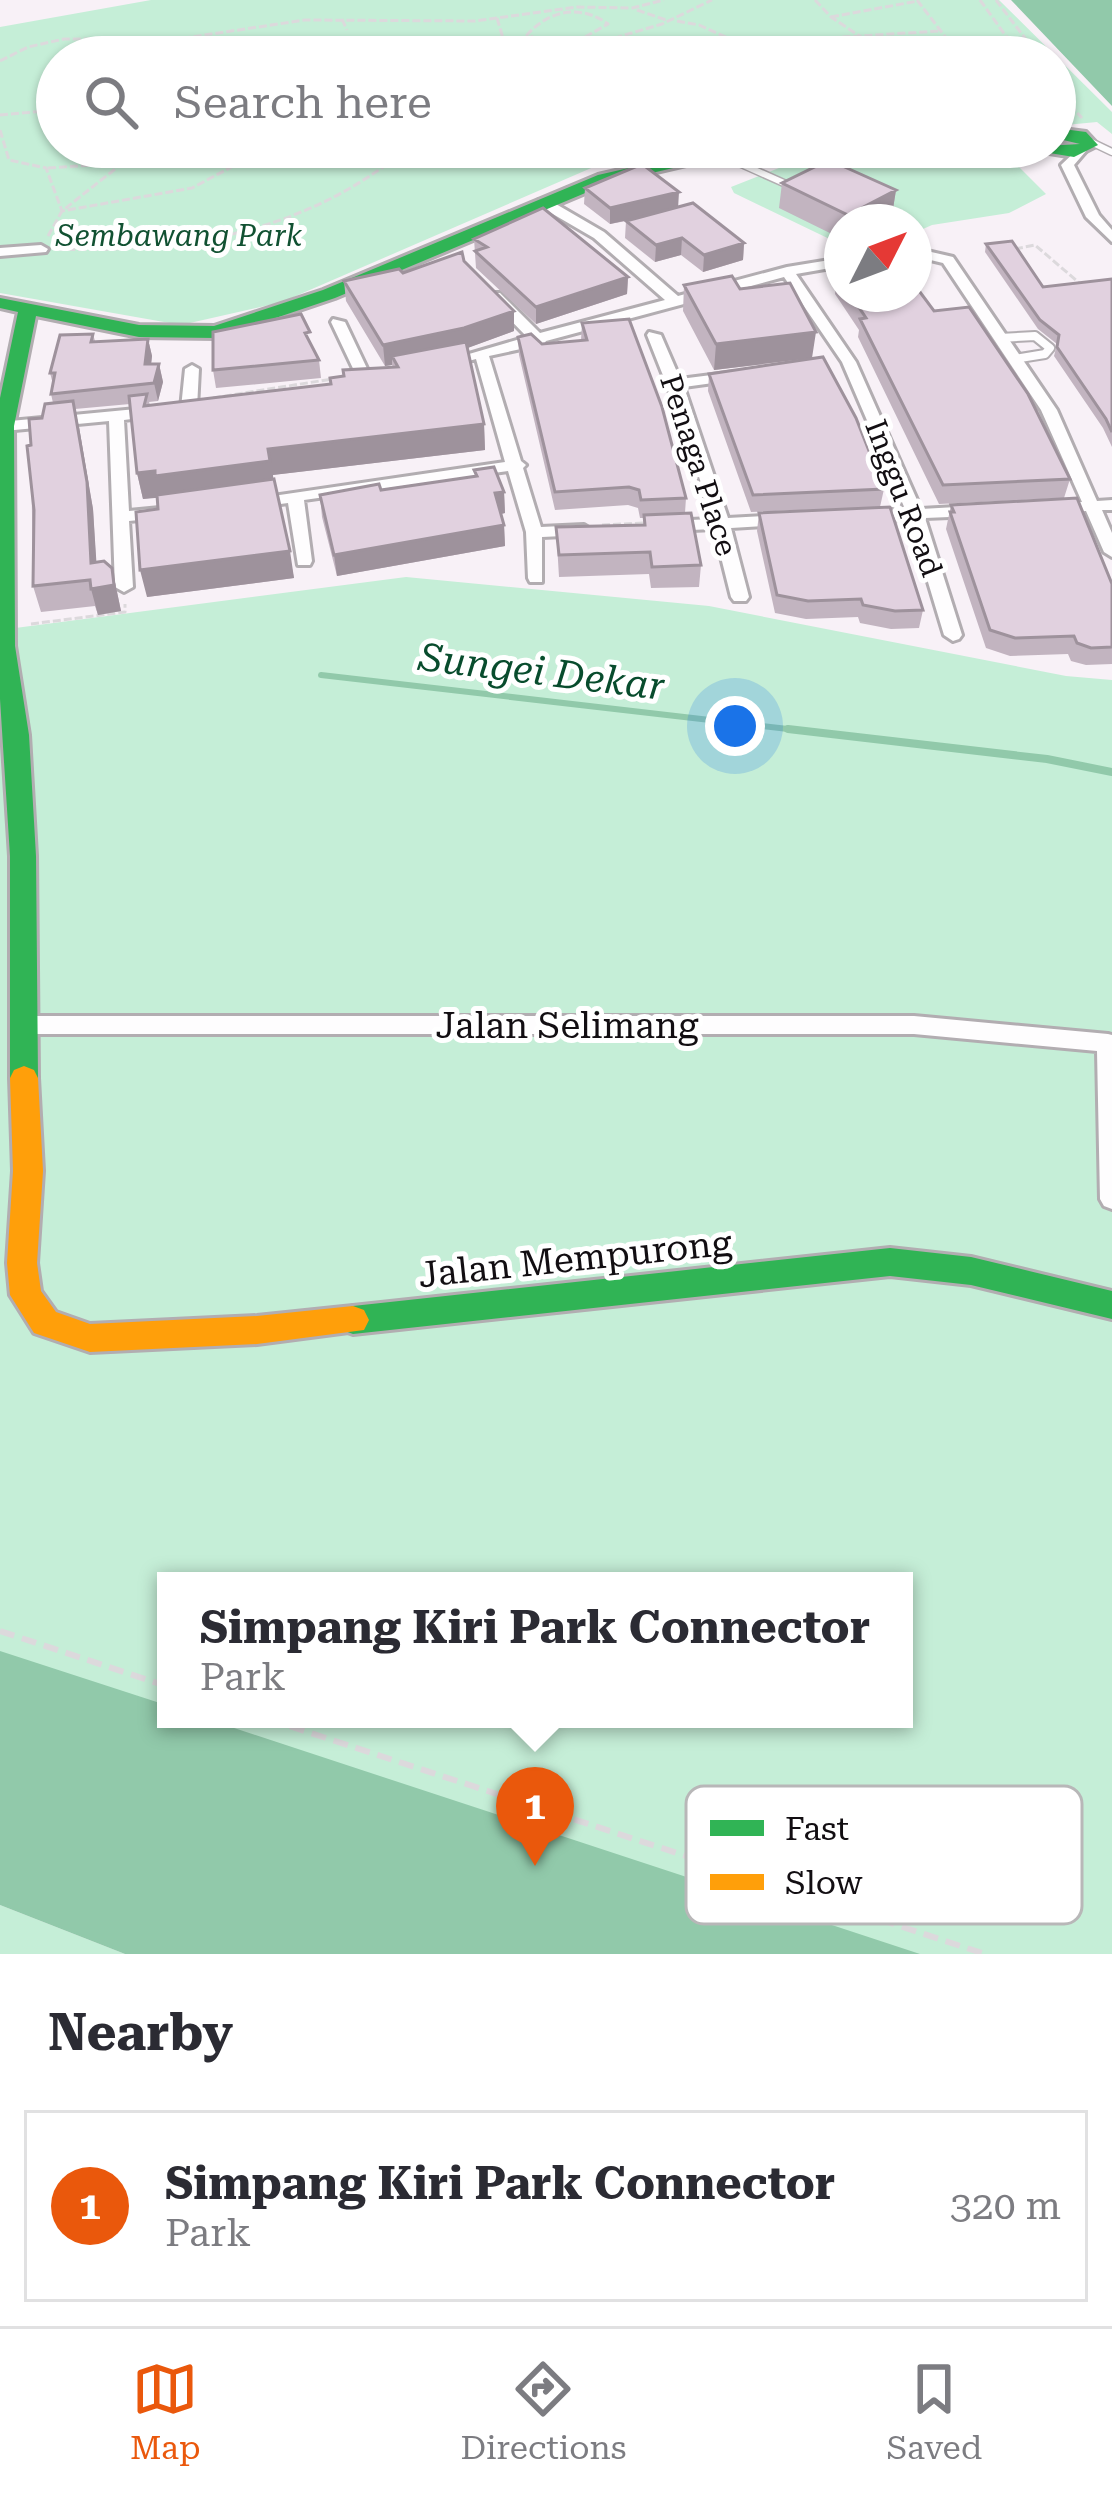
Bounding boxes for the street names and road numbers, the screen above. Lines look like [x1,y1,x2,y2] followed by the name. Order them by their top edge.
[653,370,745,560] street label: Penaga Place
[858,415,950,581] street label: Inggu Road
[436,1005,699,1047] street label: Jalan Selimang
[416,1222,734,1296] street label: Jalan Mempurong

